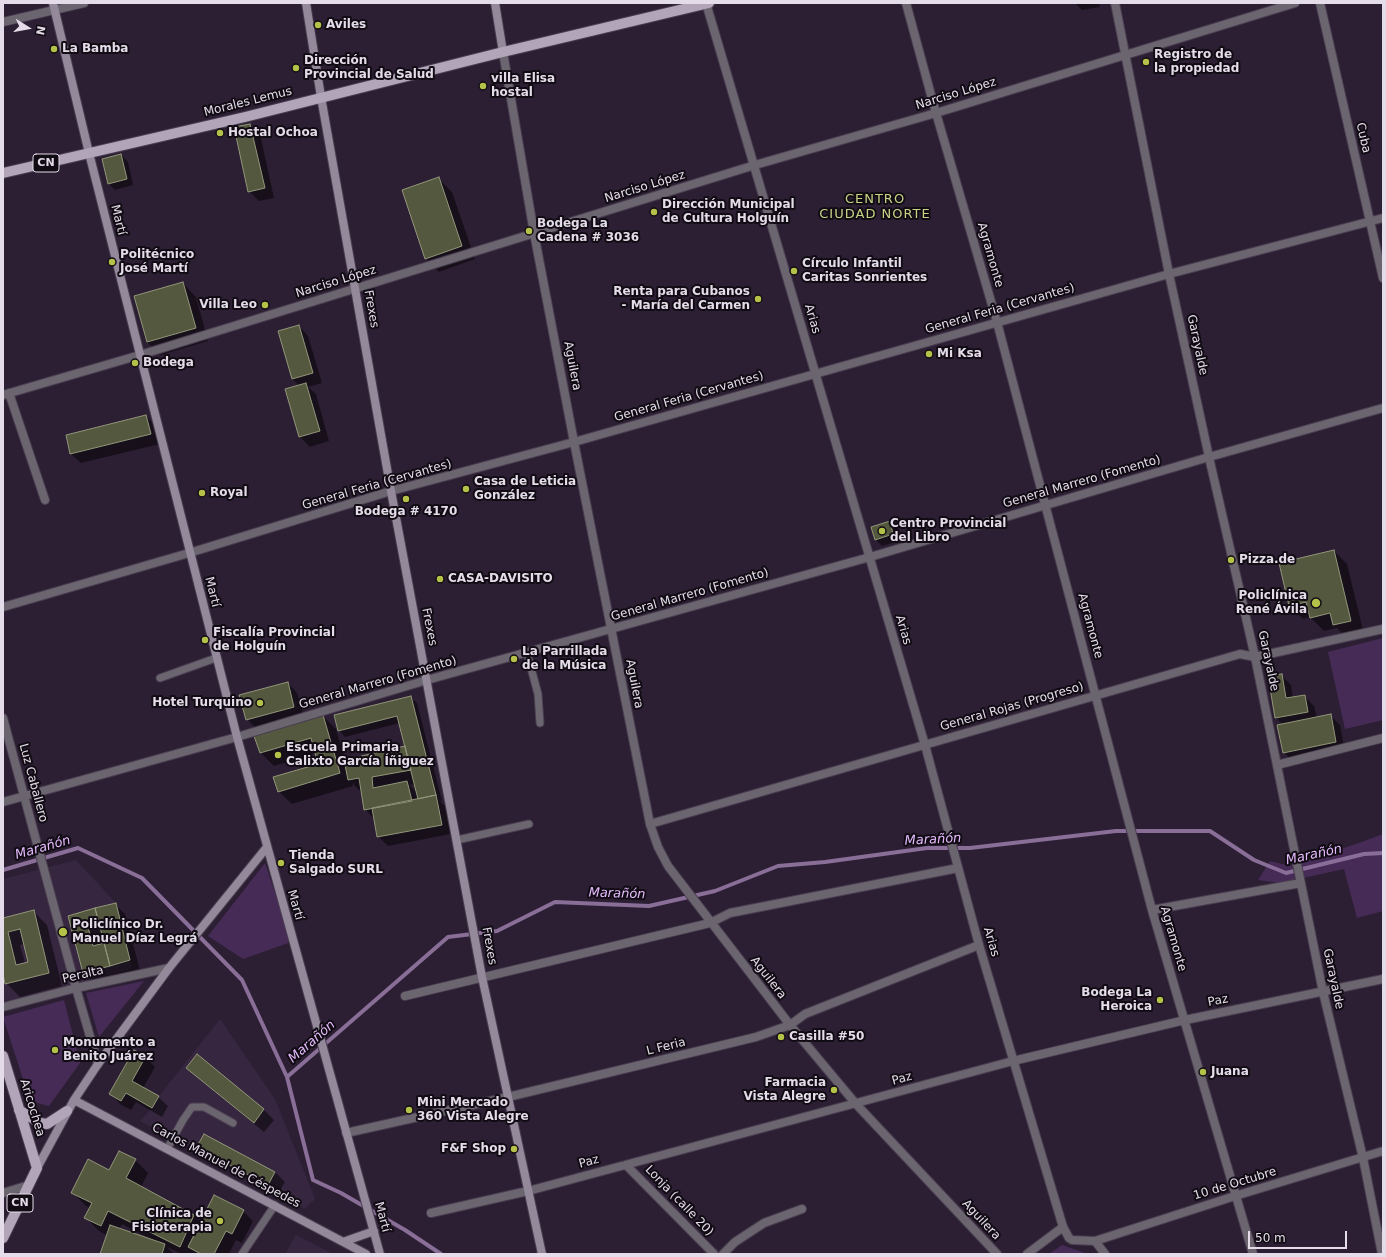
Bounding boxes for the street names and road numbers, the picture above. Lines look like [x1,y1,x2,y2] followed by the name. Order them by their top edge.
[914,75,998,113] street label: Narciso López
[203,84,293,120] street label: Morales Lemus
[1353,121,1373,155] street label: Cuba
[33,154,59,172] road number: CN
[603,168,687,206] street label: Narciso López
[107,203,129,237] street label: Martí
[974,221,1006,289] street label: Agramonte
[294,263,378,301] street label: Narciso López
[924,281,1076,337] street label: General Feria (Cervantes)
[361,289,381,329] street label: Frexes
[801,303,823,335] street label: Arias
[1184,313,1210,377] street label: Garayalde
[560,340,584,392] street label: Aguilera
[613,369,765,425] street label: General Feria (Cervantes)
[1002,453,1162,511] street label: General Marrero (Fomento)
[301,457,453,513] street label: General Feria (Cervantes)
[610,566,770,624] street label: General Marrero (Fomento)
[201,575,223,609] street label: Martí
[1074,592,1106,660] street label: Agramonte
[418,607,440,647] street label: Frexes
[892,614,914,646] street label: Arias
[1255,629,1281,693] street label: Garayalde
[298,654,458,712] street label: General Marrero (Fomento)
[622,658,646,710] street label: Aguilera
[939,680,1085,734] street label: General Rojas (Progreso)
[16,742,50,824] street label: Luz Caballero
[284,888,306,922] street label: Martí
[1157,905,1189,973] street label: Agramonte
[479,926,499,966] street label: Frexes
[980,926,1002,958] street label: Arias
[1320,947,1346,1011] street label: Garayalde
[747,954,789,1002] street label: Aguilera
[61,963,105,987] street label: Peralta
[1207,992,1229,1010] street label: Paz
[645,1035,687,1059] street label: L Feria
[890,1069,914,1089] street label: Paz
[16,1078,48,1138] street label: Aricochea
[149,1121,303,1211] street label: Carlos Manuel de Céspedes
[577,1152,601,1172] street label: Paz
[642,1163,716,1239] street label: Lonja (calle 20)
[1192,1165,1278,1203] street label: 10 de Octubre
[7,1194,33,1212] road number: CN
[959,1197,1003,1243] street label: Aguilera
[371,1200,393,1234] street label: Martí

